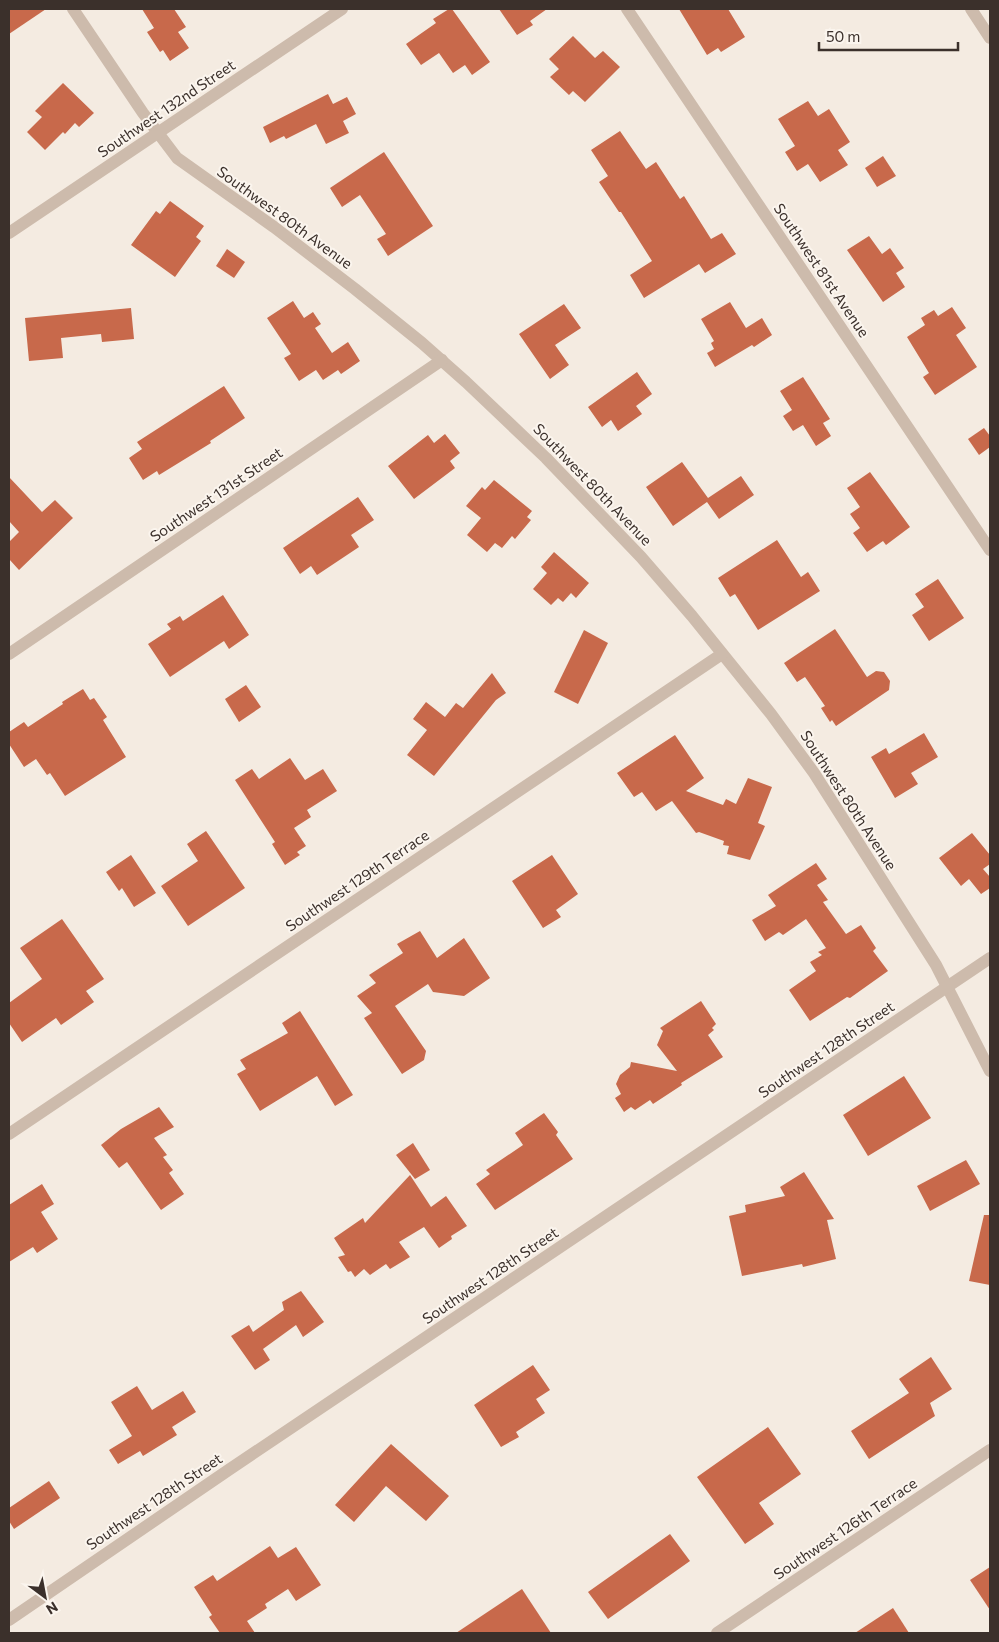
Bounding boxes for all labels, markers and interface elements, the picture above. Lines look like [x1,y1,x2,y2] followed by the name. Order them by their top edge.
[819,20,958,52] scale bar
[826,27,860,45] text: 50 m
[94,55,238,161] street label: Southwest 132nd Street
[214,162,356,272] street label: Southwest 80th Avenue
[771,200,874,340] street label: Southwest 81st Avenue
[530,419,656,549] street label: Southwest 80th Avenue
[146,443,286,545] street label: Southwest 131st Street
[797,727,901,873] street label: Southwest 80th Avenue
[282,825,432,935] street label: Southwest 129th Terrace
[755,997,897,1101] street label: Southwest 128th Street
[419,1223,561,1327] street label: Southwest 128th Street
[83,1449,225,1553] street label: Southwest 128th Street
[770,1473,920,1583] street label: Southwest 126th Terrace
[20,1572,70,1622] north arrow
[43,1598,61,1618] text: N

